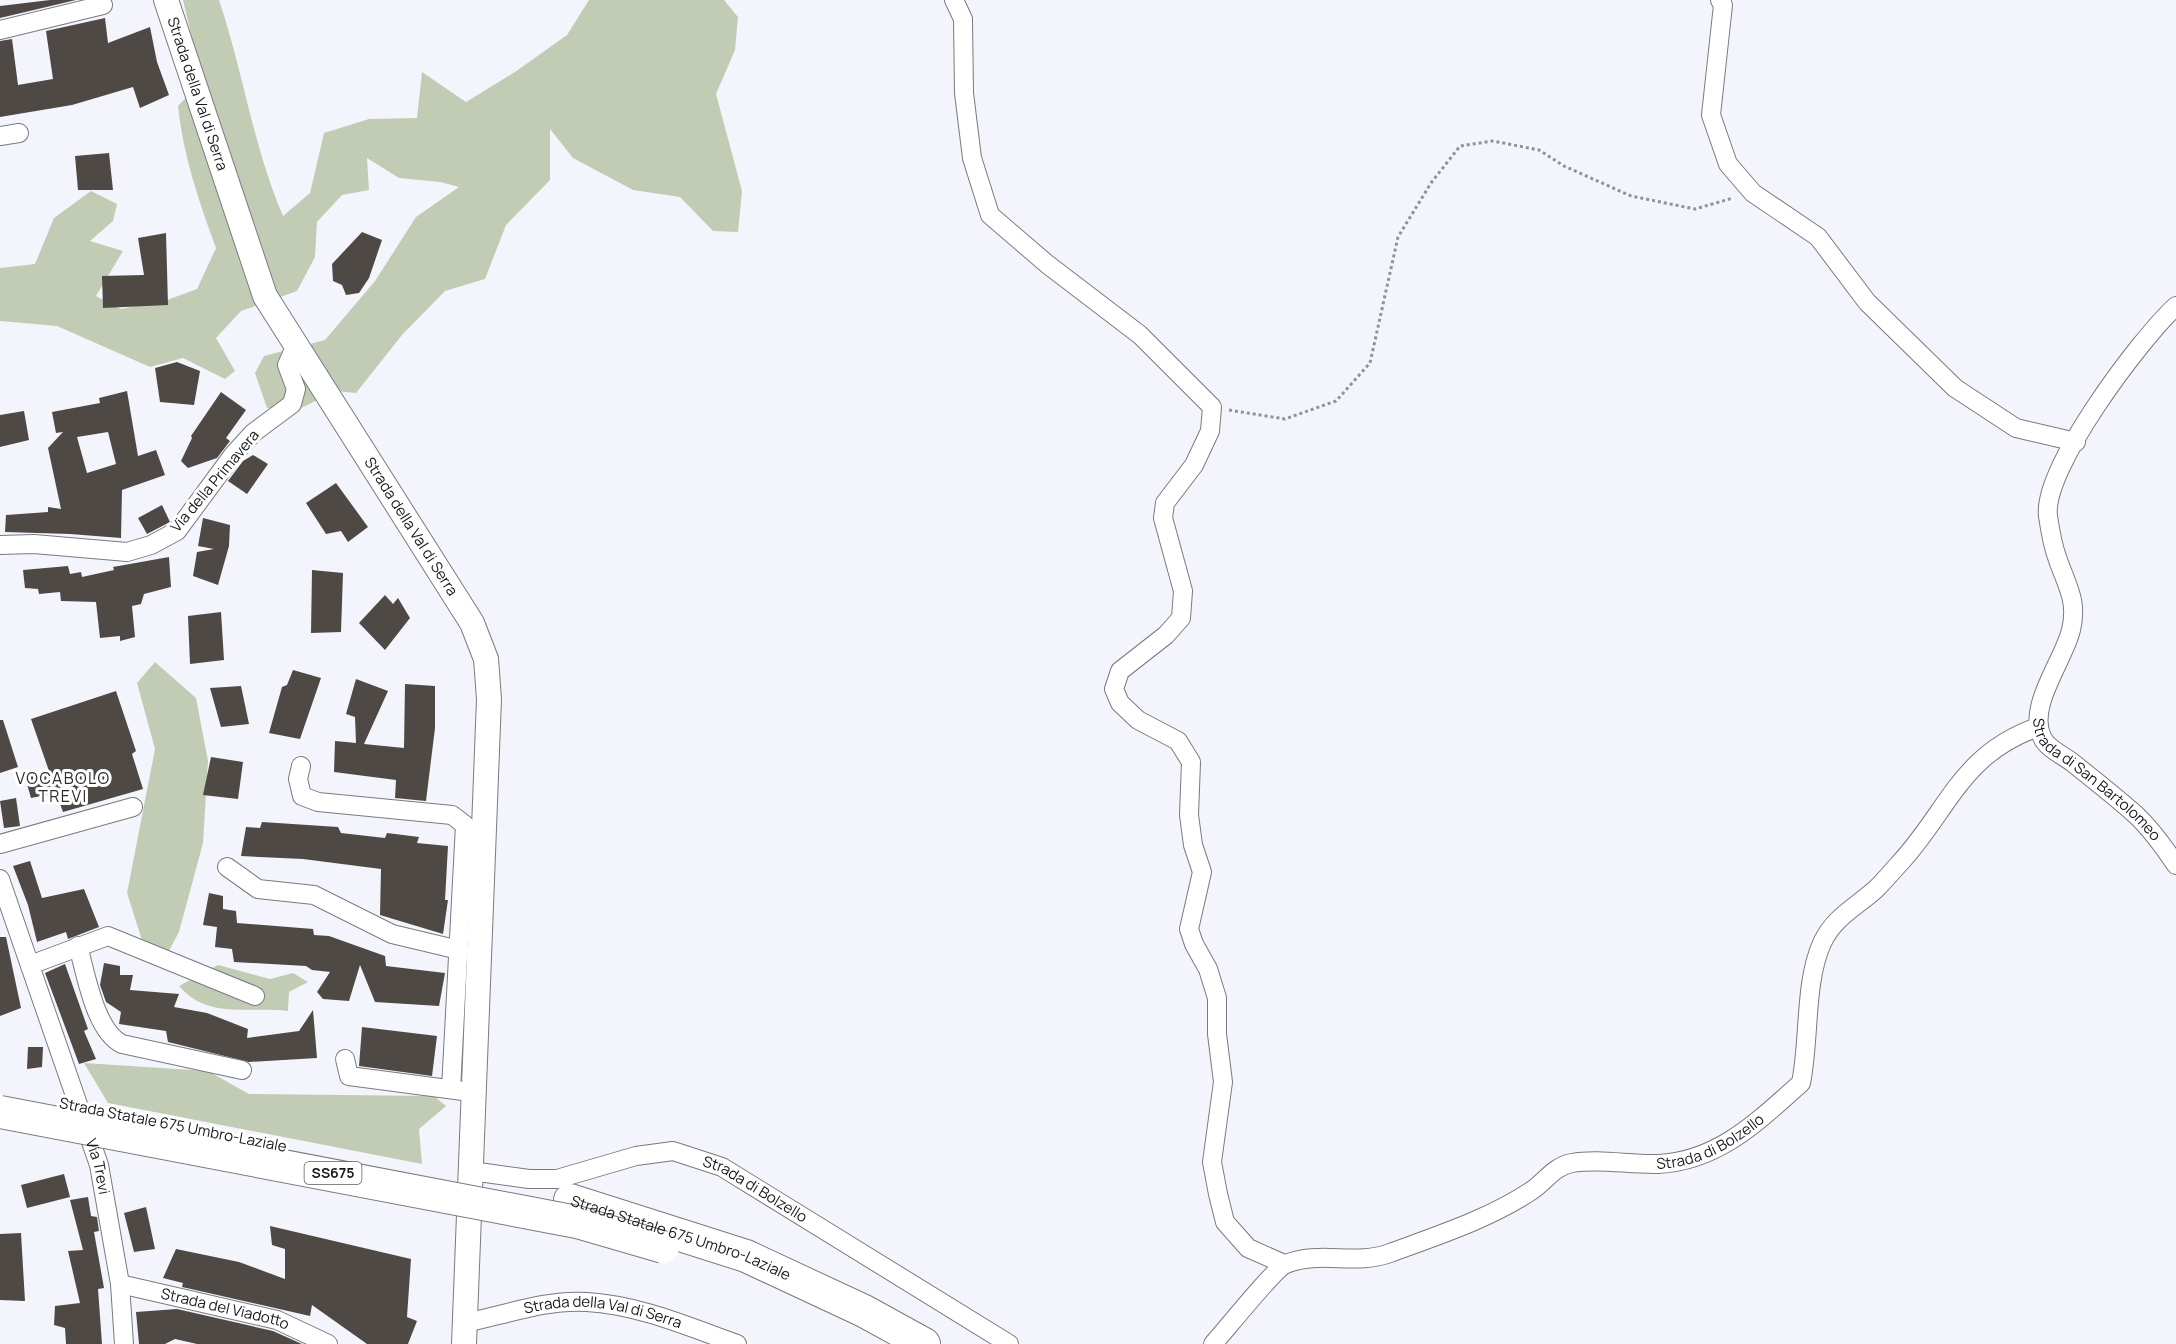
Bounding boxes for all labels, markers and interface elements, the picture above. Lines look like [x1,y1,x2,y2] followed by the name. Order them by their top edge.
[162,14,233,173] street label: Strada della Val di Serra
[165,425,264,536] street label: Via della Primavera
[360,453,463,600] street label: Strada della Val di Serra
[2028,717,2166,845] street label: Strada di San Bartolomeo
[16,767,110,807] district label: VOCABOLO TREVI
[58,1092,289,1157] street label: Strada Statale 675 Umbro-Laziale
[1656,1109,1768,1174] street label: Strada di Bolzello
[81,1136,115,1196] street label: Via Trevi
[700,1150,812,1227] street label: Strada di Bolzello
[304,1162,362,1184] road number: SS675
[568,1190,794,1285] street label: Strada Statale 675 Umbro-Laziale
[159,1283,293,1335] street label: Strada del Viadotto
[522,1291,685,1333] street label: Strada della Val di Serra

